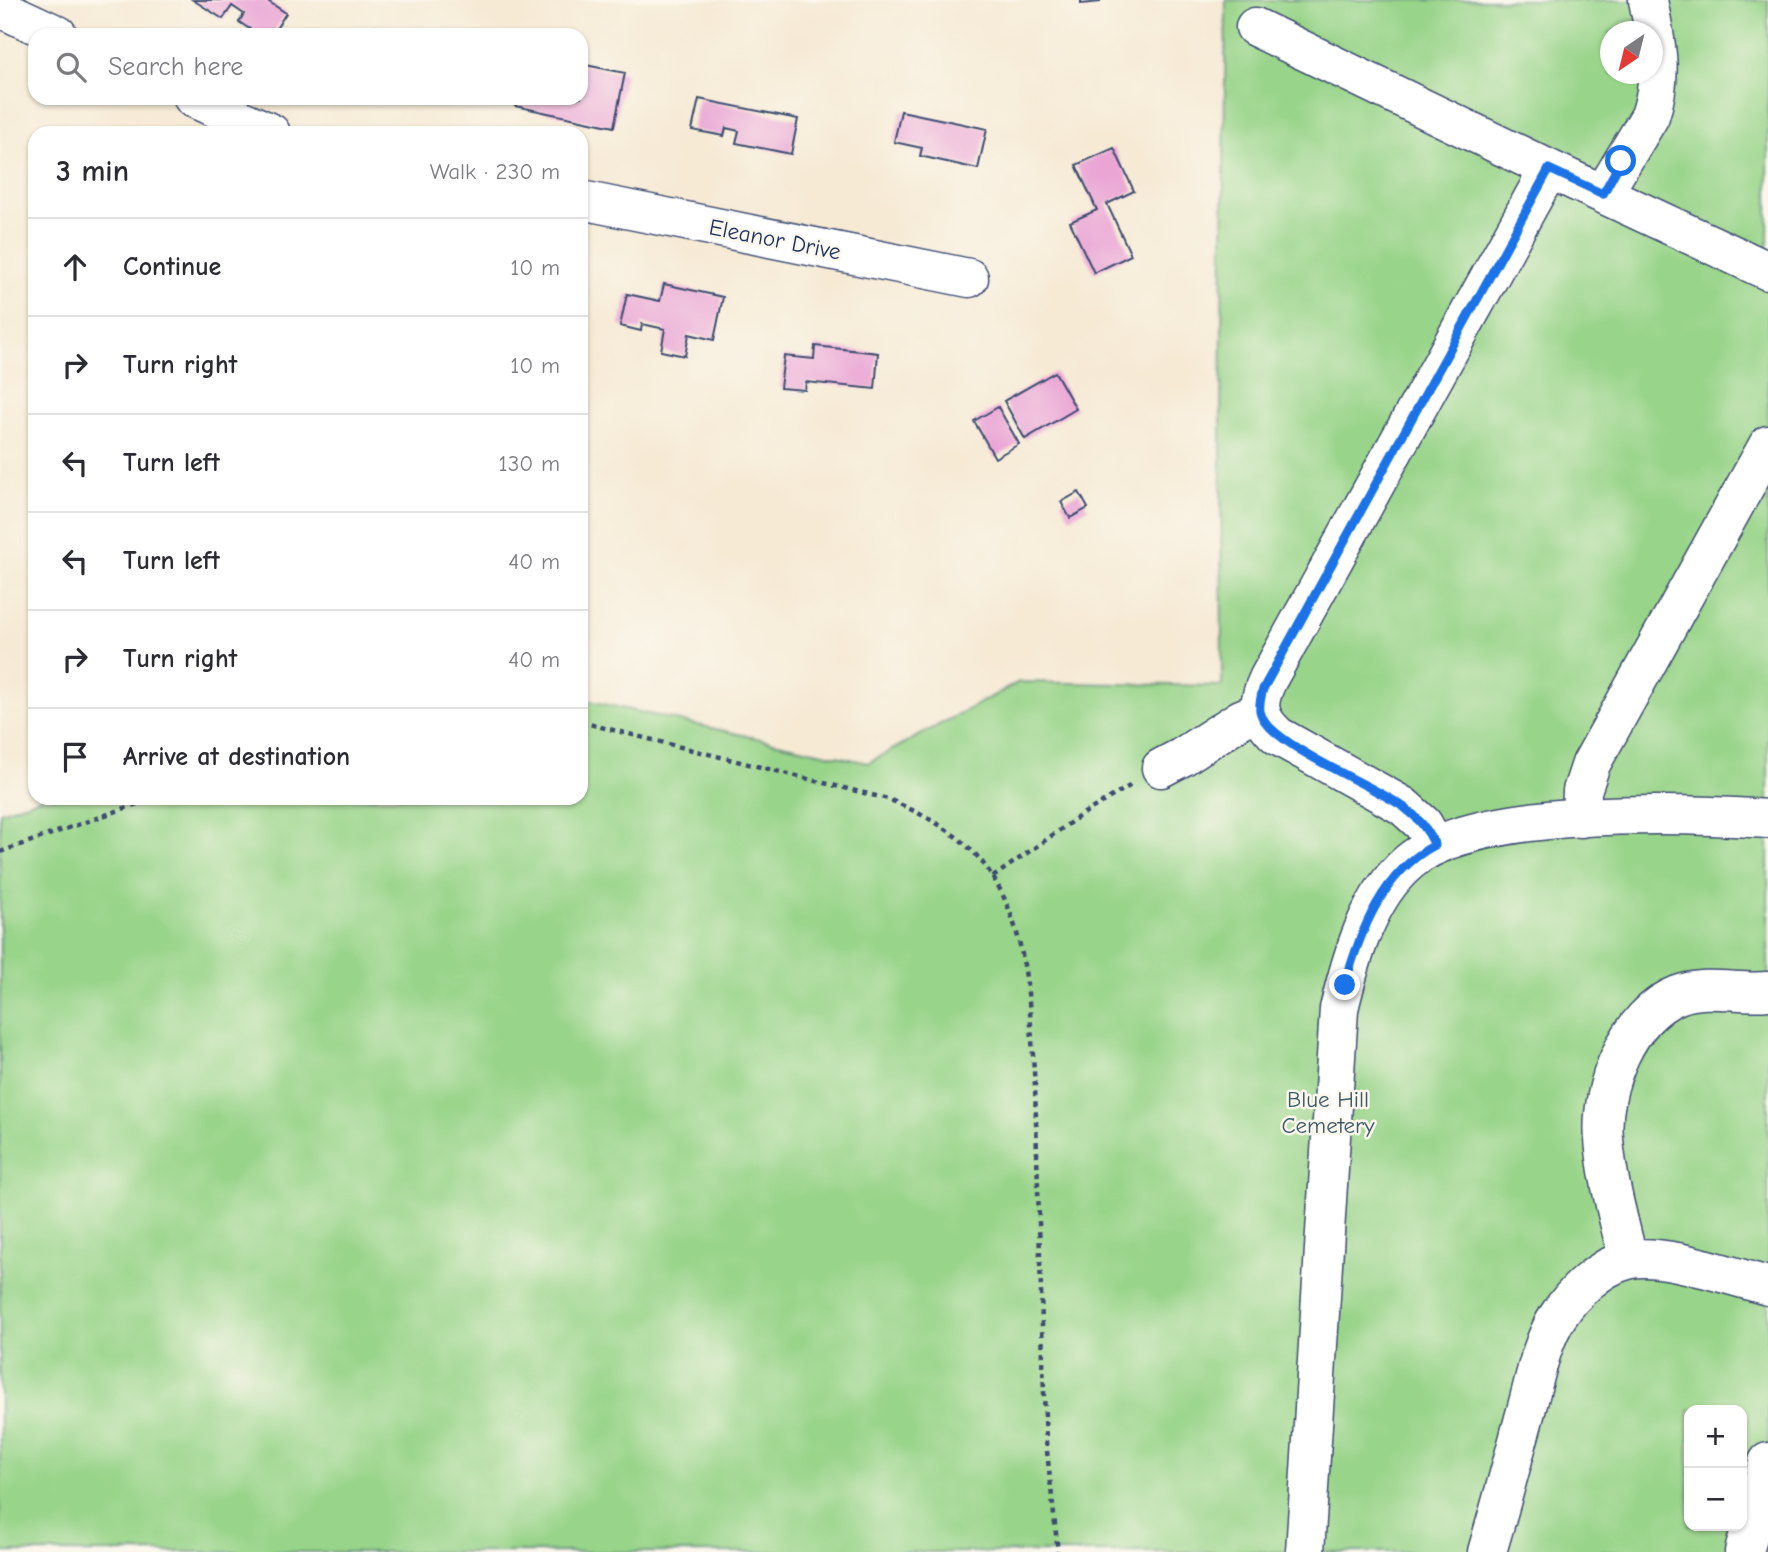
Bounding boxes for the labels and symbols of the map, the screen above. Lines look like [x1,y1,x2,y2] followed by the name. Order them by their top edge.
[1600,21,1663,84] north arrow
[1605,145,1636,176] route start
[707,214,843,265] street label: Eleanor Drive
[1329,969,1360,1000] route end
[1281,1086,1375,1139] park label: Blue Hill Cemetery

